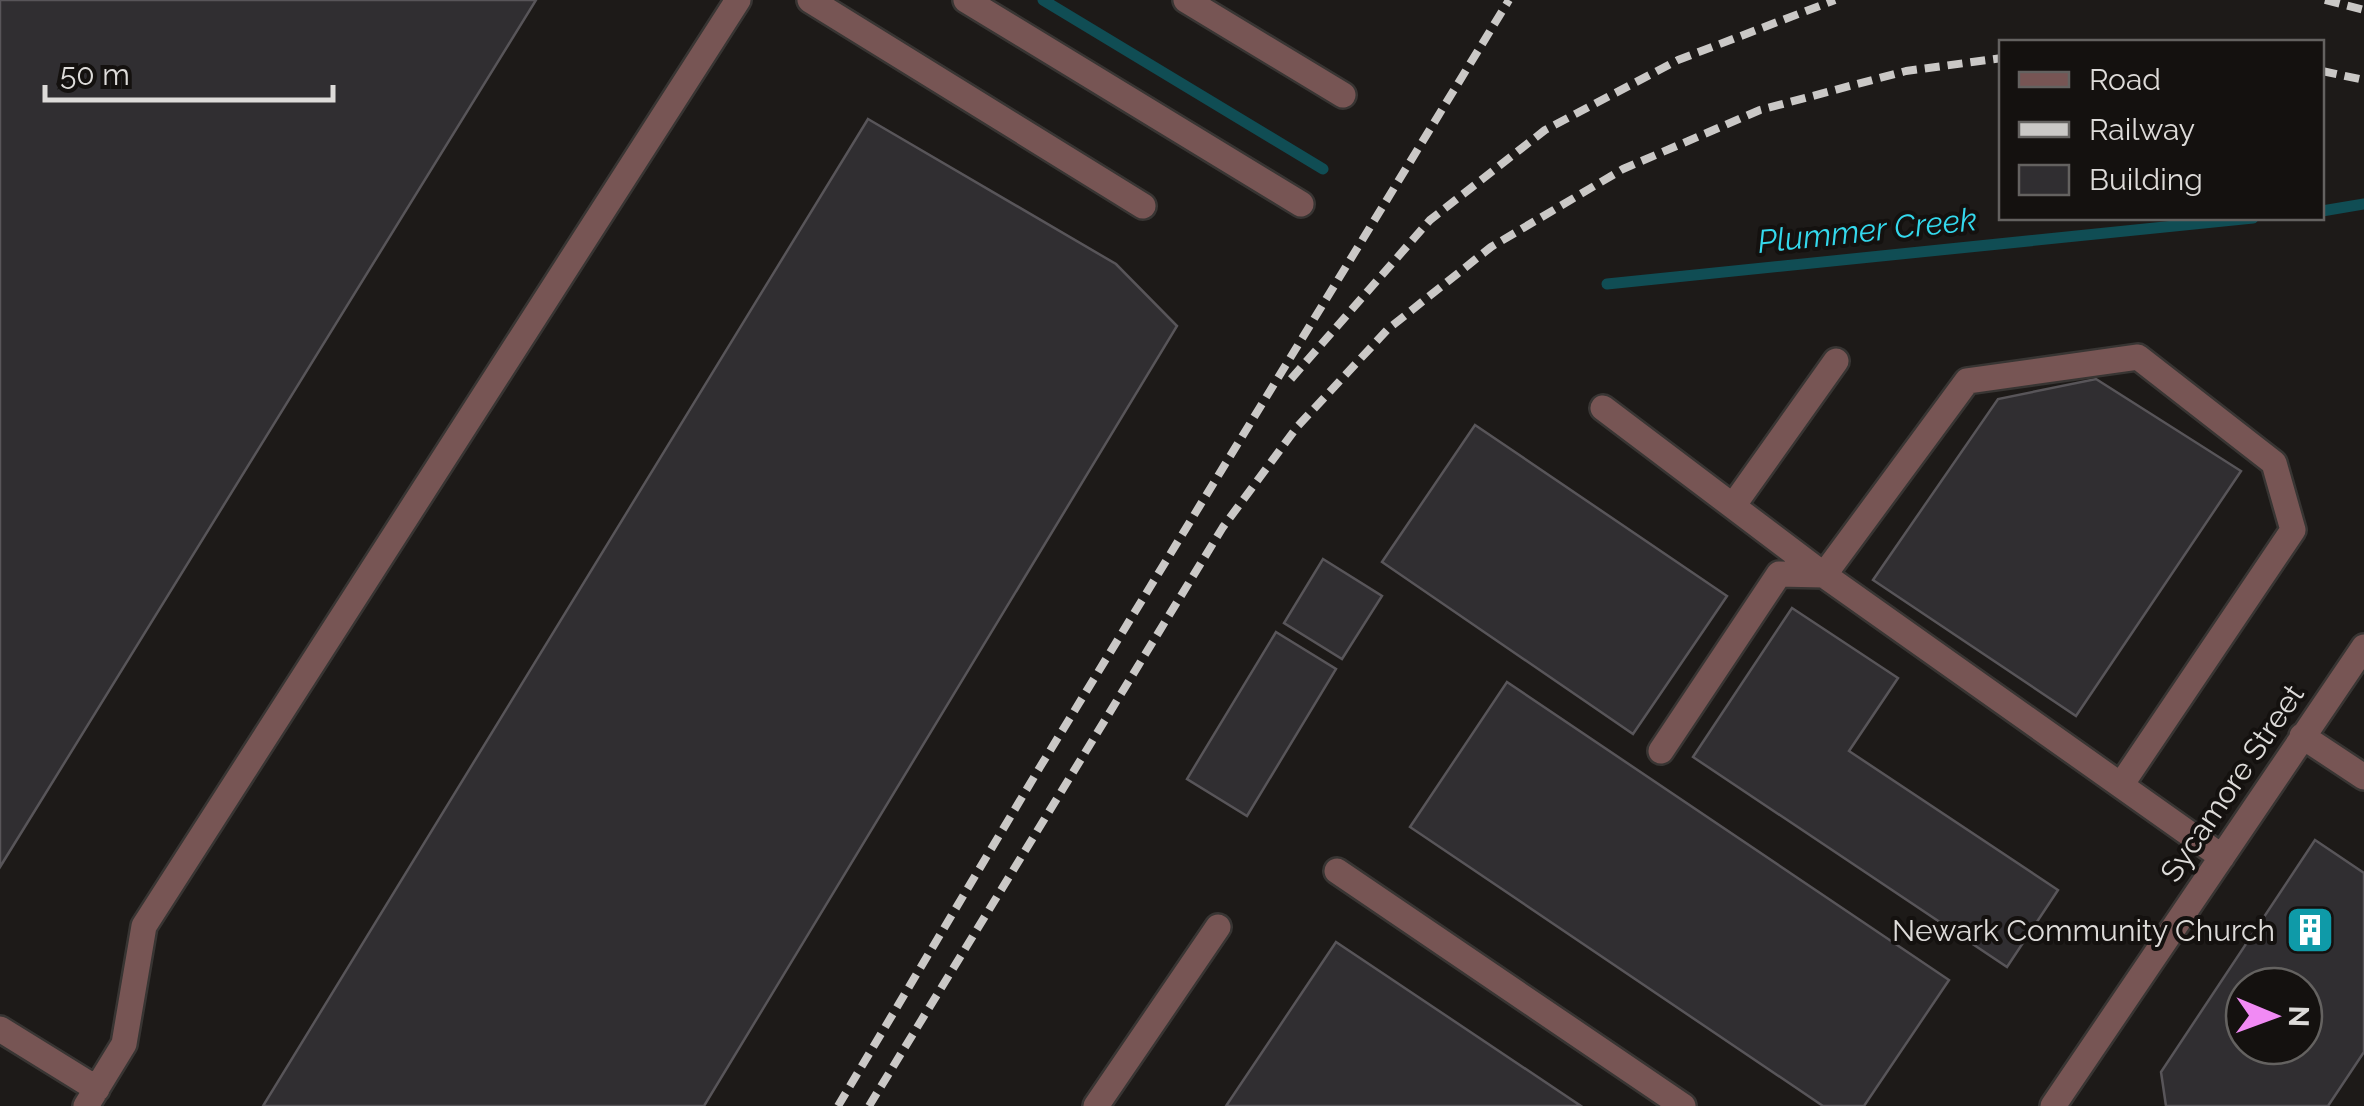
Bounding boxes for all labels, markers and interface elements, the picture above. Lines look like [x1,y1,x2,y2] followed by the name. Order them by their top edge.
[45,40,332,102] scale bar
[1999,40,2324,220] legend
[60,57,130,92] text: 50 m
[2089,62,2161,97] text: Road
[2089,112,2195,147] text: Railway
[2089,162,2203,197] text: Building
[1755,200,1979,260] water label: Plummer Creek
[2153,678,2311,888] street label: Sycamore Street
[2284,904,2336,956] building icon: Newark Community Church
[1892,913,2275,948] place label: Newark Community Church
[2224,966,2324,1066] north arrow
[2282,1005,2315,1027] text: N

